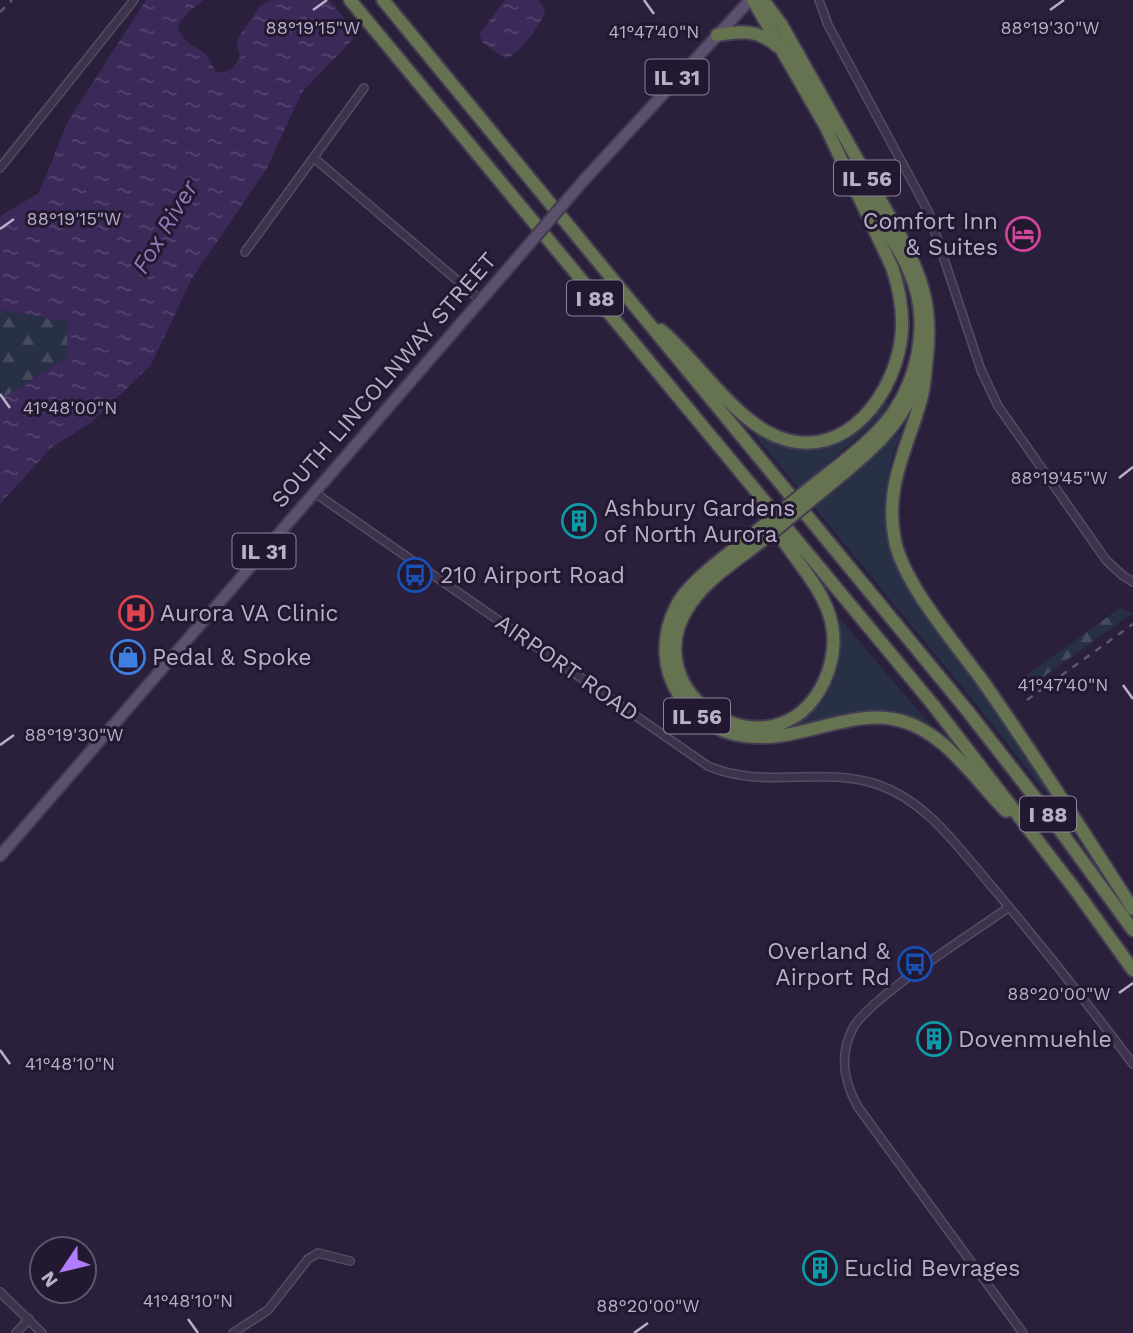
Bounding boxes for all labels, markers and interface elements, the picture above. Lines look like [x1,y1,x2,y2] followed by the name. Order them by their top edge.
[266,17,360,38] text: 88°19'15"W
[1000,17,1100,38] text: 88°19'30"W
[609,21,700,42] text: 41°47'40"N
[646,60,708,94] road number: IL 31
[834,160,900,196] road number: IL 56
[126,174,205,279] water label: Fox River
[27,208,121,229] text: 88°19'15"W
[863,208,998,261] place label: Comfort Inn & Suites
[1004,215,1042,253] hotel icon: Comfort Inn & Suites
[266,247,502,513] street label: SOUTH LINCOLNWAY STREET
[567,280,623,316] road number: I 88
[23,397,117,418] text: 41°48'00"N
[1010,467,1108,488] text: 88°19'45"W
[604,495,795,548] place label: Ashbury Gardens of North Aurora
[560,502,598,540] building icon: Ashbury Gardens of North Aurora
[232,534,296,568] road number: IL 31
[396,556,434,594] bus stop icon: 210 Airport Road
[440,562,625,589] place label: 210 Airport Road
[117,594,155,632] hospital icon: Aurora VA Clinic
[160,600,338,627] place label: Aurora VA Clinic
[490,609,644,727] street label: AIRPORT ROAD
[109,638,147,676] shop icon: Pedal & Spoke
[152,644,312,671] place label: Pedal & Spoke
[1018,674,1109,695] text: 41°47'40"N
[664,698,730,734] road number: IL 56
[24,724,124,745] text: 88°19'30"W
[1020,796,1076,832] road number: I 88
[767,938,891,991] place label: Overland & Airport Rd
[896,945,934,983] bus stop icon: Overland & Airport Rd
[1007,983,1111,1004] text: 88°20'00"W
[915,1020,953,1058] building icon: Dovenmuehle
[958,1026,1112,1053] place label: Dovenmuehle
[25,1053,115,1074] text: 41°48'10"N
[28,1235,98,1305] north arrow
[801,1249,839,1287] building icon: Euclid Bevrages
[844,1255,1020,1282] place label: Euclid Bevrages
[36,1267,63,1292] text: N
[143,1290,233,1311] text: 41°48'10"N
[596,1295,700,1316] text: 88°20'00"W

